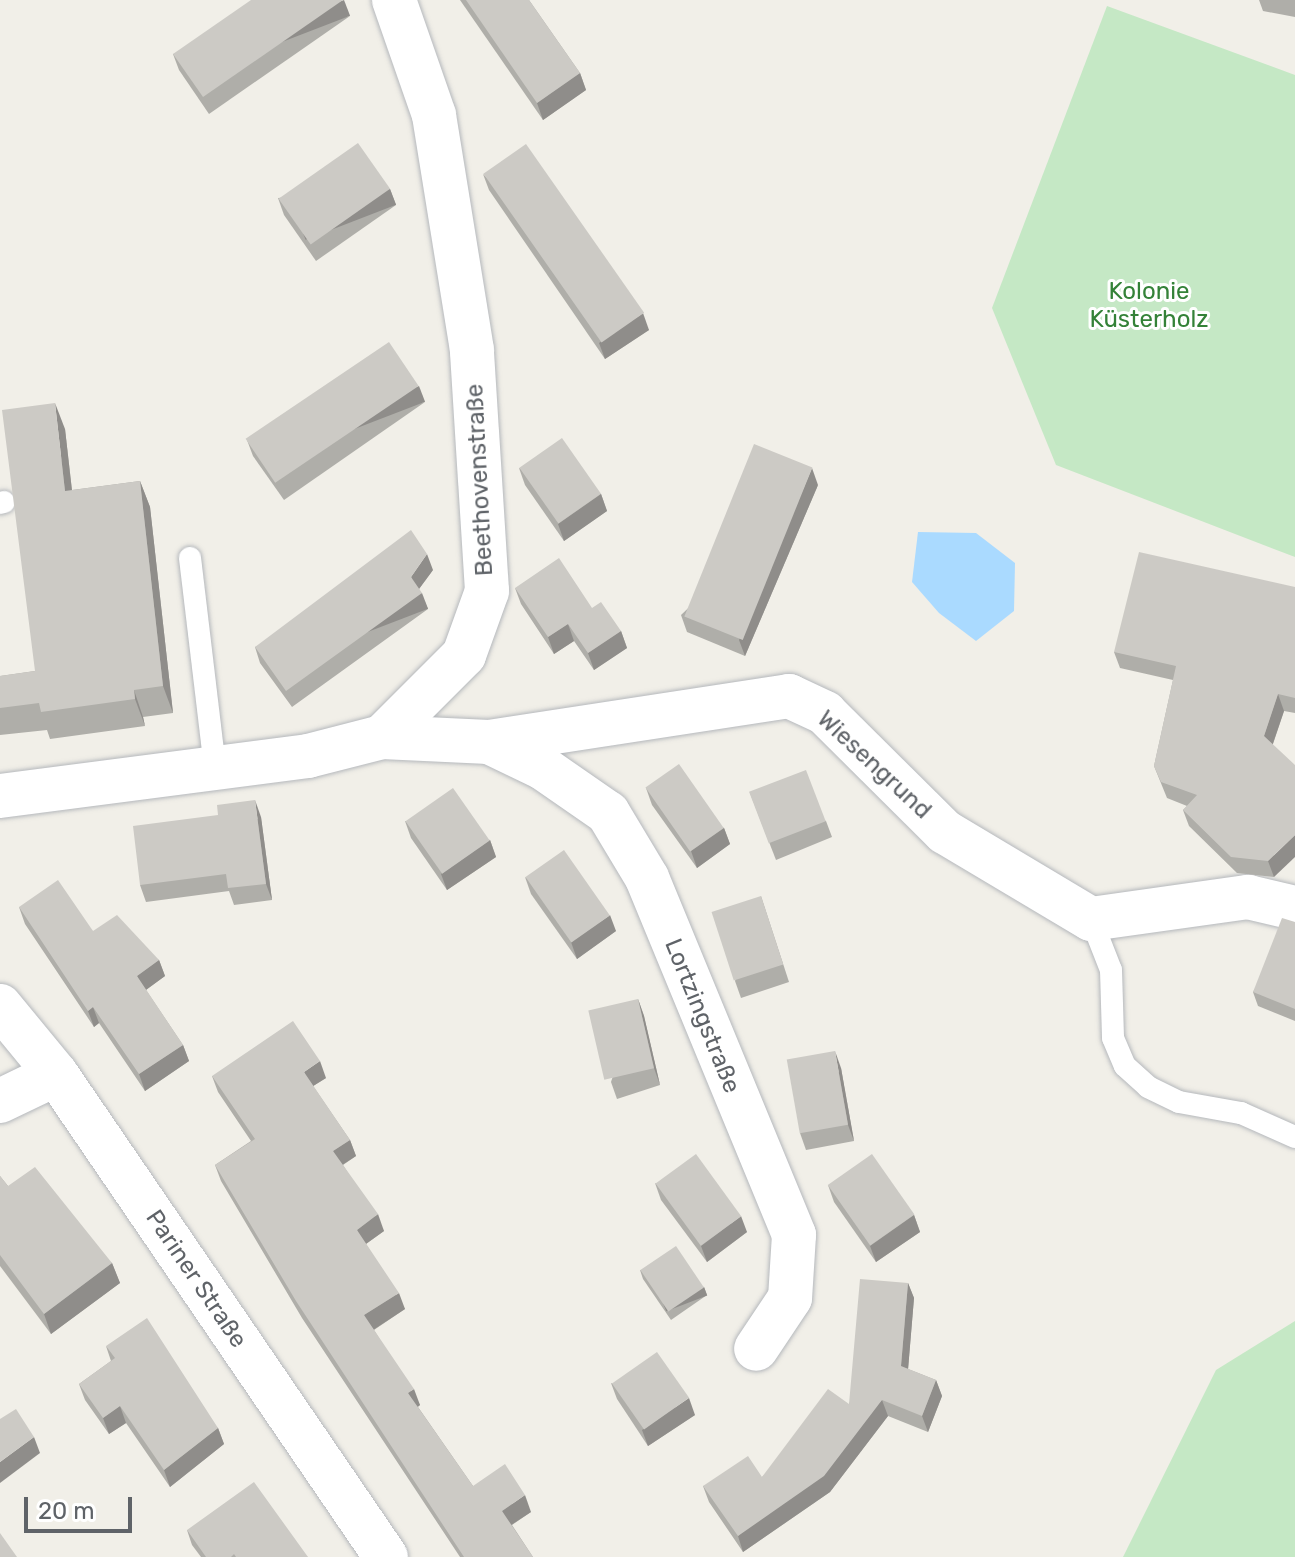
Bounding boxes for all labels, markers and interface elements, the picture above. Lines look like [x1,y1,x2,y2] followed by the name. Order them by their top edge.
[1090,278,1208,334] park label: Kolonie Küsterholz
[461,383,499,577] street label: Beethovenstraße
[811,705,937,825] street label: Wiesengrund
[658,935,746,1097] street label: Lortzingstraße
[139,1204,253,1354] street label: Pariner Straße
[28,1481,136,1531] scale bar
[38,1497,95,1525] text: 20 m

